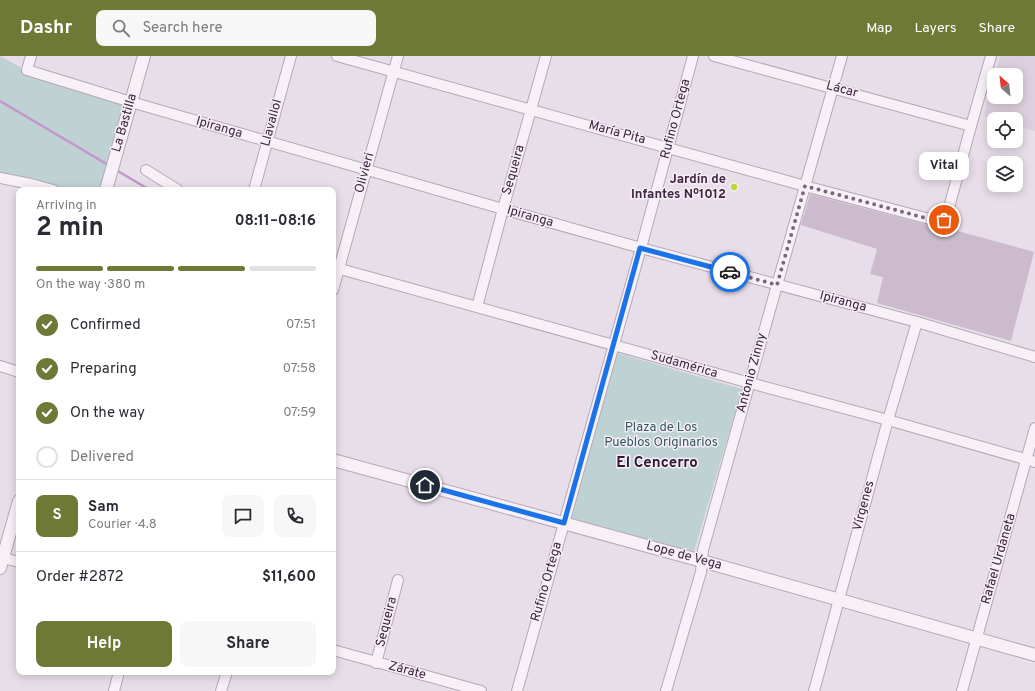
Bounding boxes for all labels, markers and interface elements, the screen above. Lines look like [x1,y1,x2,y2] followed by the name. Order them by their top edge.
[96,10,376,46] search box
[20,16,72,40] text: Dashr
[110,17,132,39] icon: search
[142,19,223,38] text: Search here
[866,20,892,37] text: Map
[914,20,956,37] text: Layers
[978,20,1015,37] text: Share
[987,68,1023,104] north arrow
[987,68,1023,192] map controls
[658,77,694,161] street label: Rufino Ortega
[824,78,860,102] street label: Lácar
[109,92,141,154] street label: La Bastilla
[258,98,286,148] street label: Llavallol
[987,112,1023,148] button: locate
[194,114,244,142] street label: Ipiranga
[587,118,647,148] street label: María Pita
[499,143,529,197] street label: Sequeira
[352,151,378,195] street label: Olivieri
[919,152,969,180] callout: Vital
[987,156,1023,192] button: layers
[930,158,958,174] text: Vital
[631,172,726,203] place label: Jardín de Infantes Nº1012
[729,182,739,192] marker: Jardín de Infantes Nº1012
[36,198,97,214] text: Arriving in
[505,203,555,231] street label: Ipiranga
[927,203,961,237] pin
[933,209,955,231] icon: bag
[36,212,104,245] text: 2 min
[235,212,316,231] text: 08:11–08:16
[710,252,750,292] courier
[719,261,741,283] icon: car
[36,277,145,293] text: On the way · 380 m
[818,288,868,316] street label: Ipiranga
[36,314,58,336] icon: check
[70,316,141,335] text: Confirmed
[286,317,316,333] text: 07:51
[734,331,770,415] street label: Antonio Zinny
[649,348,719,382] street label: Sudamérica
[36,358,58,380] icon: check
[70,360,137,379] text: Preparing
[283,361,316,377] text: 07:58
[36,402,58,424] icon: check
[70,404,145,423] text: On the way
[283,405,316,421] text: 07:59
[604,420,718,451] park label: Plaza de Los Pueblos Originarios
[70,448,134,467] text: Delivered
[616,454,698,473] district label: El Cencerro
[408,468,442,502] pin
[414,474,436,496] icon: home
[850,479,878,533] street label: Vírgenes
[222,495,264,537] button: chat
[274,495,316,537] button: phone
[88,498,119,517] text: Sam
[52,506,62,525] text: S
[978,512,1020,606] street label: Rafael Urdaneta
[88,517,157,533] text: Courier · 4.8
[644,538,724,574] street label: Lope de Vega
[528,540,566,624] street label: Rufino Ortega
[36,568,124,587] text: Order #2872
[262,568,316,587] text: $11,600
[373,595,401,649] street label: Sequeira
[36,621,172,667] button: Help
[180,621,316,667] button: Share
[386,658,428,684] street label: Zárate

